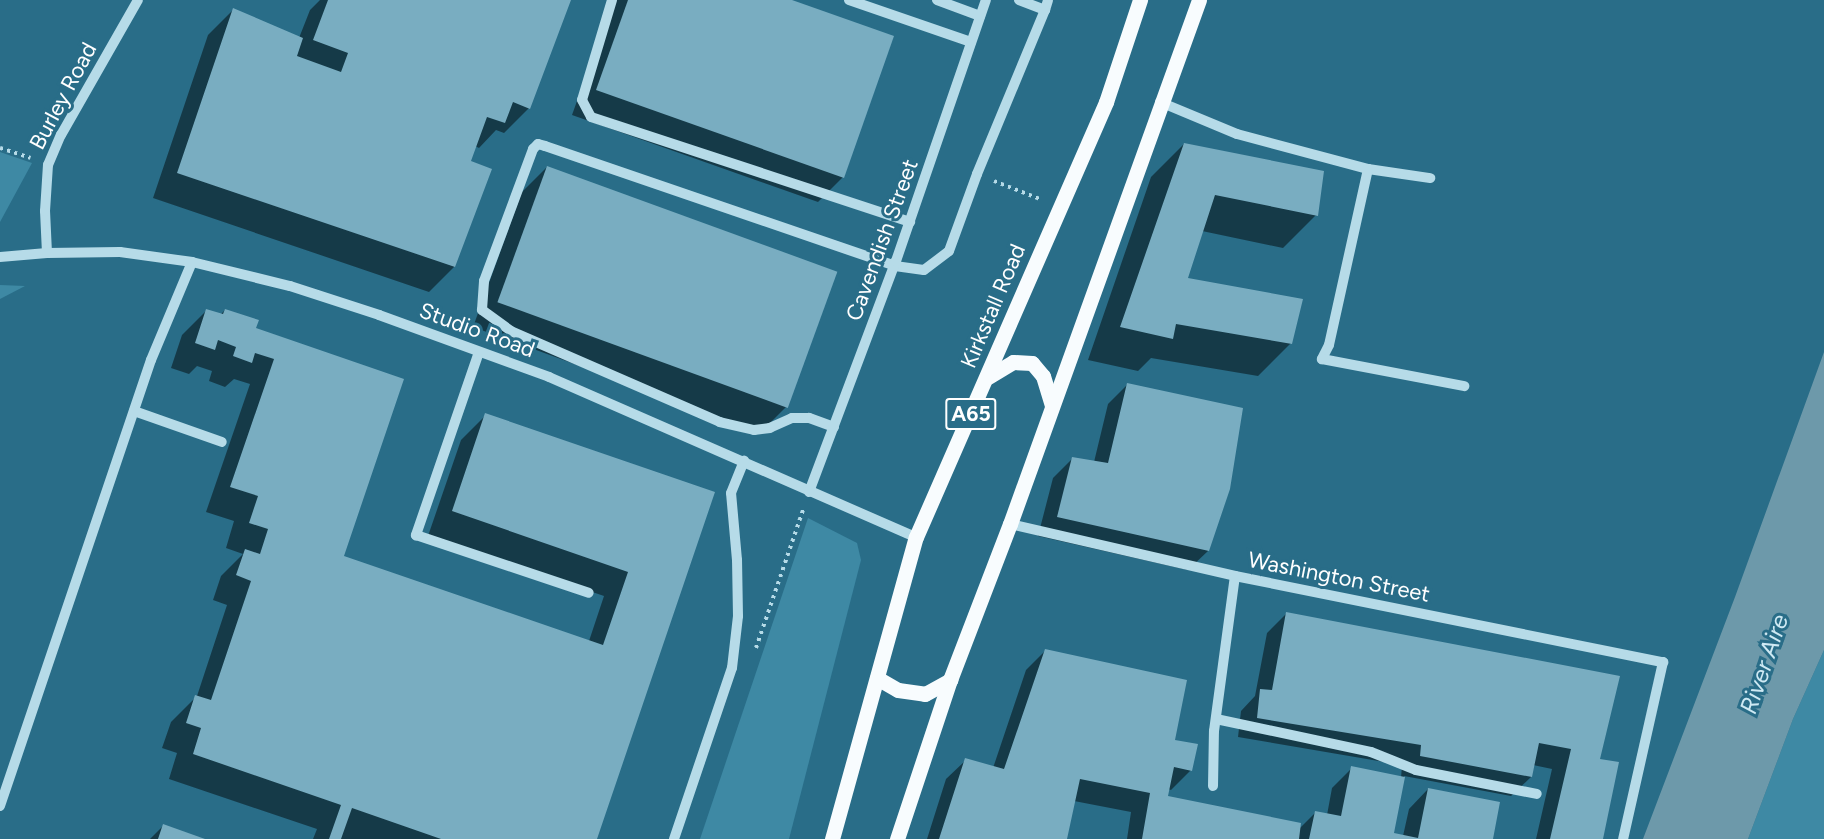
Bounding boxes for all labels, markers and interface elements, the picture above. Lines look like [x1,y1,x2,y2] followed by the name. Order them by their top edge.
[24,38,102,154] street label: Burley Road
[841,156,923,324] street label: Cavendish Street
[955,240,1031,372] street label: Kirkstall Road
[416,297,538,363] street label: Studio Road
[944,396,998,432] road number: A65
[1246,546,1432,608] street label: Washington Street
[1734,610,1794,718] water label: River Aire

